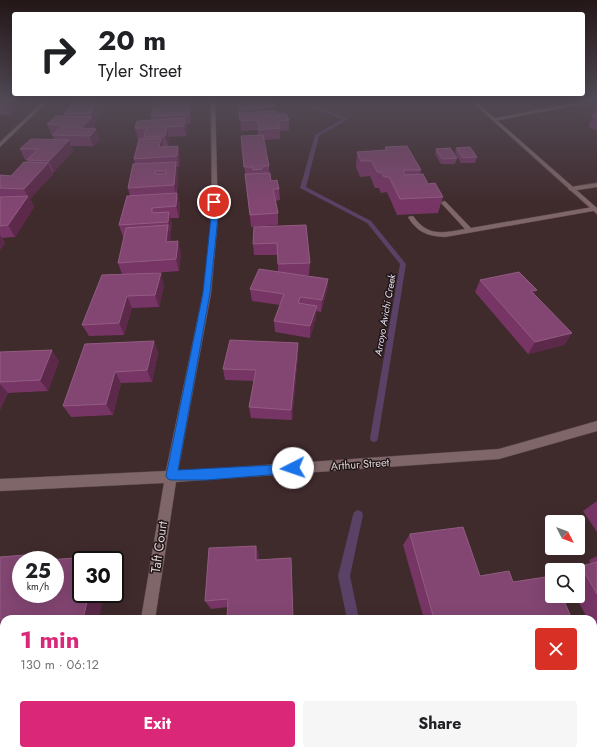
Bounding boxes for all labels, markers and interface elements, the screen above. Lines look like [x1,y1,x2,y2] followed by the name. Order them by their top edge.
[98,20,166,61] text: 20 m
[32,28,84,80] icon: right
[98,58,182,84] text: Tyler Street
[197,185,231,219] pin
[203,191,225,213] icon: arrive
[370,272,400,358] water label: Arroyo Avichi Creek
[272,447,314,489] position arrow
[330,454,390,474] street label: Arthur Street
[545,515,585,555] north arrow
[545,515,585,603] map controls
[146,519,172,574] street label: Taft Court
[72,551,124,603] speed limit sign: 30
[25,557,51,586] text: 25
[545,563,585,603] button: search
[27,579,49,594] text: km/h
[20,622,80,657] text: 1 min
[535,628,577,670] button: close
[20,655,99,674] text: 130 m · 06:12
[20,701,295,747] button: Exit
[303,701,577,747] button: Share

